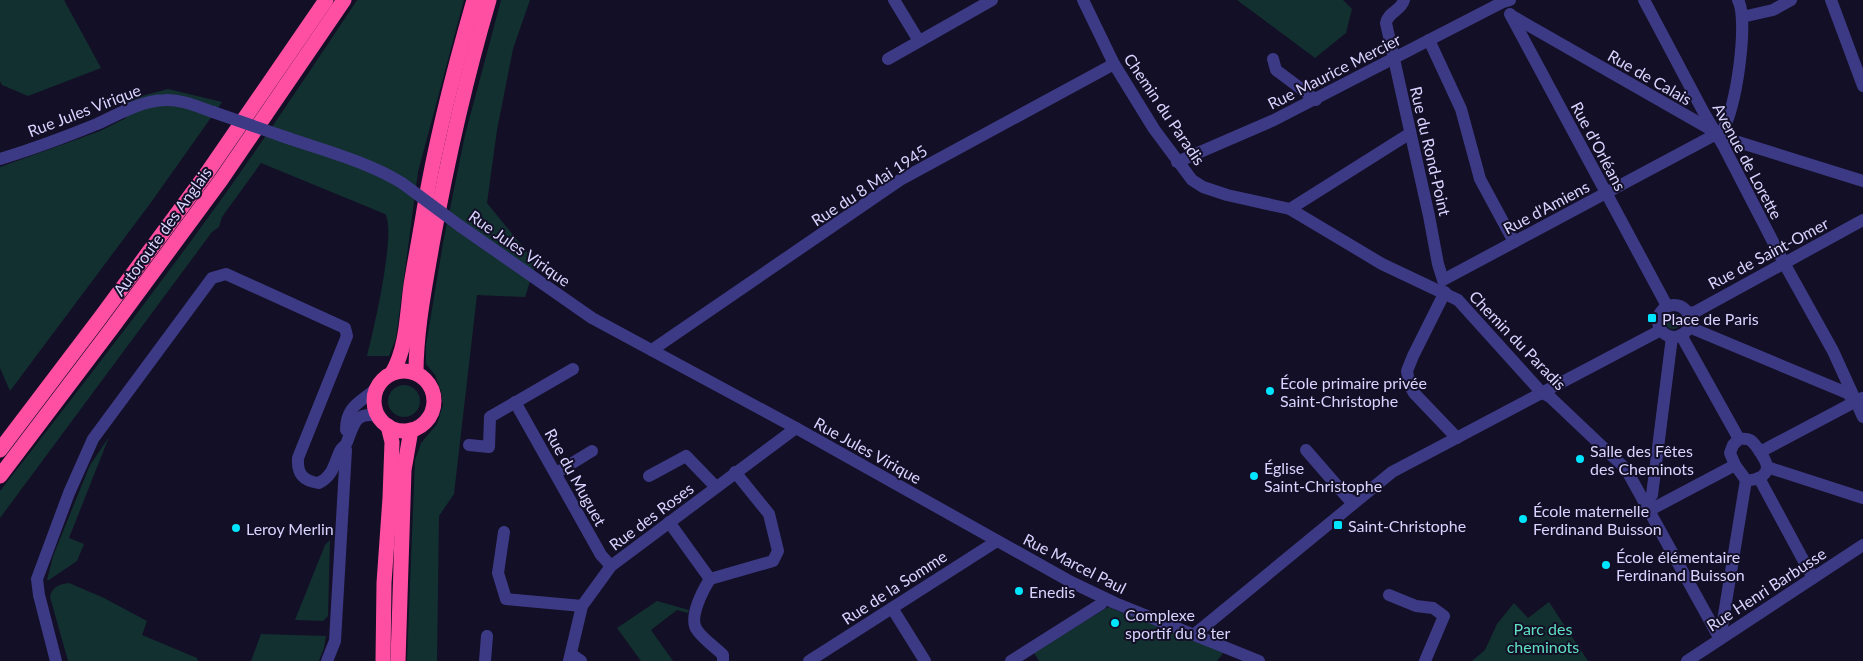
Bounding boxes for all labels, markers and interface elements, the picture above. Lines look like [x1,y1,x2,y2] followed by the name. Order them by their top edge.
[1264,29,1404,113] street label: Rue Maurice Mercier
[1605,45,1695,109] street label: Rue de Calais
[1121,49,1209,169] street label: Chemin du Paradis
[25,80,143,140] street label: Rue Jules Virique
[1407,84,1455,218] street label: Rue du Rond-Point
[1568,98,1630,194] street label: Rue d'Orléans
[1709,100,1787,222] street label: Avenue de Lorette
[808,141,930,229] street label: Rue du 8 Mai 1945
[109,163,215,299] street label: Autoroute des Anglais
[1500,176,1592,238] street label: Rue d'Amiens
[466,206,574,290] street label: Rue Jules Virique
[1705,213,1832,293] street label: Rue de Saint-Omer
[1466,286,1570,394] street label: Chemin du Paradis
[1662,309,1759,328] place label: Place de Paris
[1646,312,1658,324] marker: Place de Paris
[1280,373,1427,410] place label: École primaire privée Saint-Christophe
[1264,385,1276,397] marker: École primaire privée Saint-Christophe
[811,413,925,487] street label: Rue Jules Virique
[541,425,611,529] street label: Rue du Muguet
[1590,441,1694,478] place label: Salle des Fêtes des Cheminots
[1574,453,1586,465] marker: Salle des Fêtes des Cheminots
[1264,458,1382,495] place label: Église Saint-Christophe
[1248,470,1260,482] marker: Église Saint-Christophe
[605,478,697,554] street label: Rue des Roses
[1533,501,1662,538] place label: École maternelle Ferdinand Buisson
[1517,513,1529,525] marker: École maternelle Ferdinand Buisson
[1348,516,1466,535] place label: Saint-Christophe
[246,519,334,538] place label: Leroy Merlin
[1332,519,1344,531] marker: Saint-Christophe
[230,522,242,534] marker: Leroy Merlin
[1020,529,1130,597] street label: Rue Marcel Paul
[1703,543,1829,635] street label: Rue Henri Barbusse
[838,546,950,628] street label: Rue de la Somme
[1616,547,1745,584] place label: École élémentaire Ferdinand Buisson
[1600,559,1612,571] marker: École élémentaire Ferdinand Buisson
[1029,582,1075,601] place label: Enedis
[1013,585,1025,597] marker: Enedis
[1125,605,1231,642] place label: Complexe sportif du 8 ter
[1109,617,1121,629] marker: Complexe sportif du 8 ter
[1507,619,1579,656] park label: Parc des cheminots

